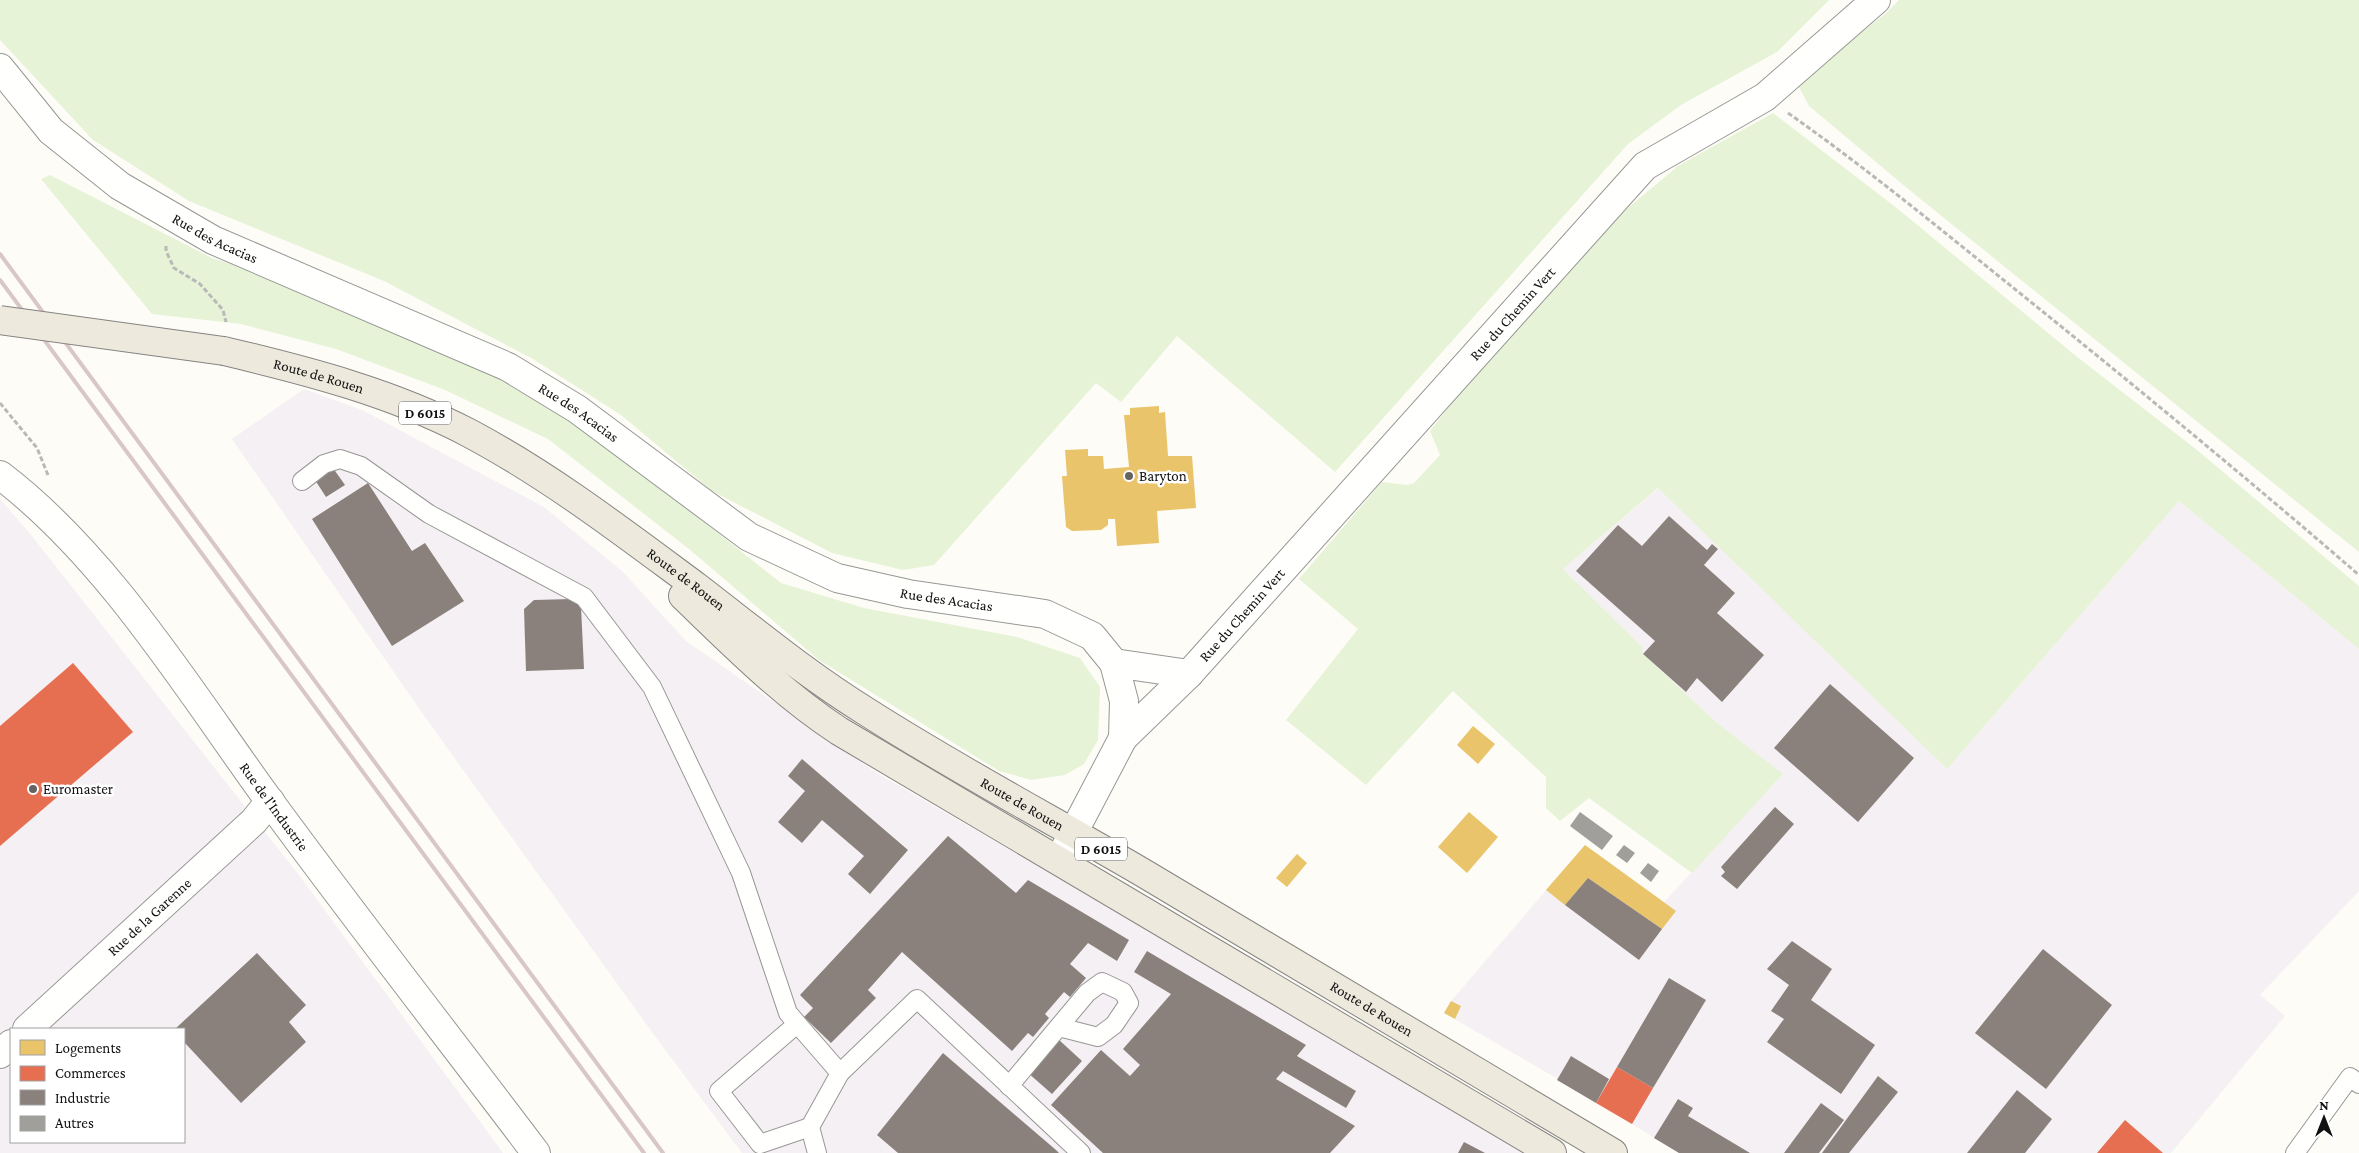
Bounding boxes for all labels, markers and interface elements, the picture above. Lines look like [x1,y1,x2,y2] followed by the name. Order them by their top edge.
[170,210,260,266] street label: Rue des Acacias
[1467,263,1559,363] street label: Rue du Chemin Vert
[272,355,366,397] street label: Route de Rouen
[536,380,622,445] street label: Rue des Acacias
[399,402,451,424] road number: D 6015
[1139,468,1187,485] place label: Baryton
[1123,470,1135,482] marker: Baryton
[644,545,728,614] street label: Route de Rouen
[1196,564,1289,665] street label: Rue du Chemin Vert
[899,584,994,614] street label: Rue des Acacias
[237,760,312,854] street label: Rue de l'Industrie
[978,774,1067,834] street label: Route de Rouen
[43,781,114,797] place label: Euromaster
[27,783,39,795] marker: Euromaster
[1075,838,1127,861] road number: D 6015
[104,874,195,959] street label: Rue de la Garenne
[1327,978,1416,1040] street label: Route de Rouen
[10,1028,185,1143] legend
[55,1040,121,1057] text: Logements
[55,1065,126,1081] text: Commerces
[55,1090,111,1106] text: Industrie
[2299,1093,2349,1143] north arrow
[2319,1097,2329,1113] text: N
[55,1115,94,1131] text: Autres

